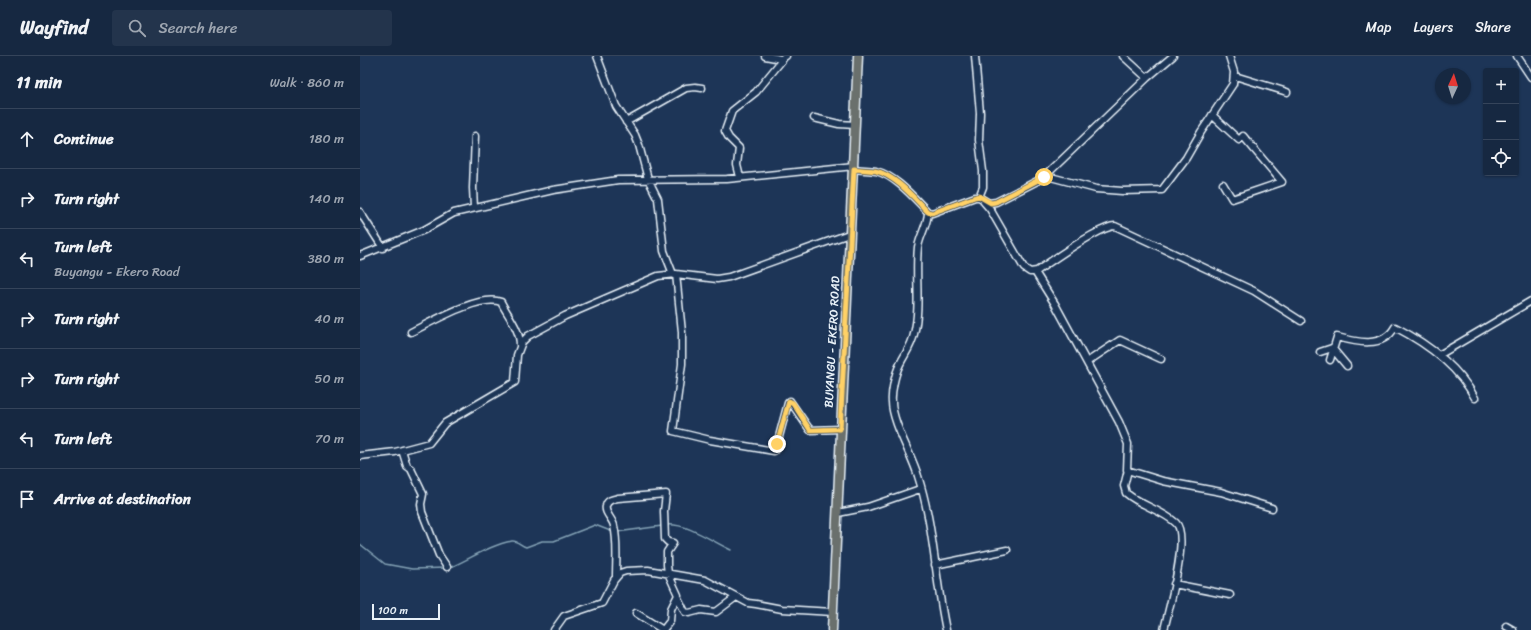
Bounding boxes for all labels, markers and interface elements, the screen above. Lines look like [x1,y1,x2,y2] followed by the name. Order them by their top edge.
[112,10,392,46] search box
[20,11,88,44] text: Wayfind
[158,15,237,41] text: Search here
[1366,15,1391,40] text: Map
[1413,15,1453,40] text: Layers
[1475,15,1511,40] text: Share
[126,17,148,39] icon: search
[16,67,62,97] text: 11 min
[1435,68,1471,104] north arrow
[1483,68,1519,176] map controls
[1483,68,1519,104] button: +
[270,71,344,94] text: Walk · 860 m
[1483,104,1519,140] button: −
[54,126,114,152] text: Continue
[309,127,344,150] text: 180 m
[16,128,38,150] icon: ahead
[1483,140,1519,176] button: locate
[1035,168,1053,186] route start
[54,186,119,212] text: Turn right
[309,187,344,210] text: 140 m
[16,188,38,210] icon: right
[54,234,112,260] text: Turn left
[307,247,344,270] text: 380 m
[16,248,38,270] icon: left
[54,260,180,283] text: Buyangu - Ekero Road
[818,275,846,408] street label: BUYANGU - EKERO ROAD
[54,306,119,332] text: Turn right
[314,307,344,330] text: 40 m
[16,308,38,330] icon: right
[54,366,119,392] text: Turn right
[314,367,344,390] text: 50 m
[16,368,38,390] icon: right
[54,426,112,452] text: Turn left
[315,427,344,450] text: 70 m
[16,428,38,450] icon: left
[768,435,786,453] route end
[54,486,191,512] text: Arrive at destination
[16,488,38,510] icon: arrive
[378,601,408,620] text: 100 m
[372,602,440,621] scale bar

